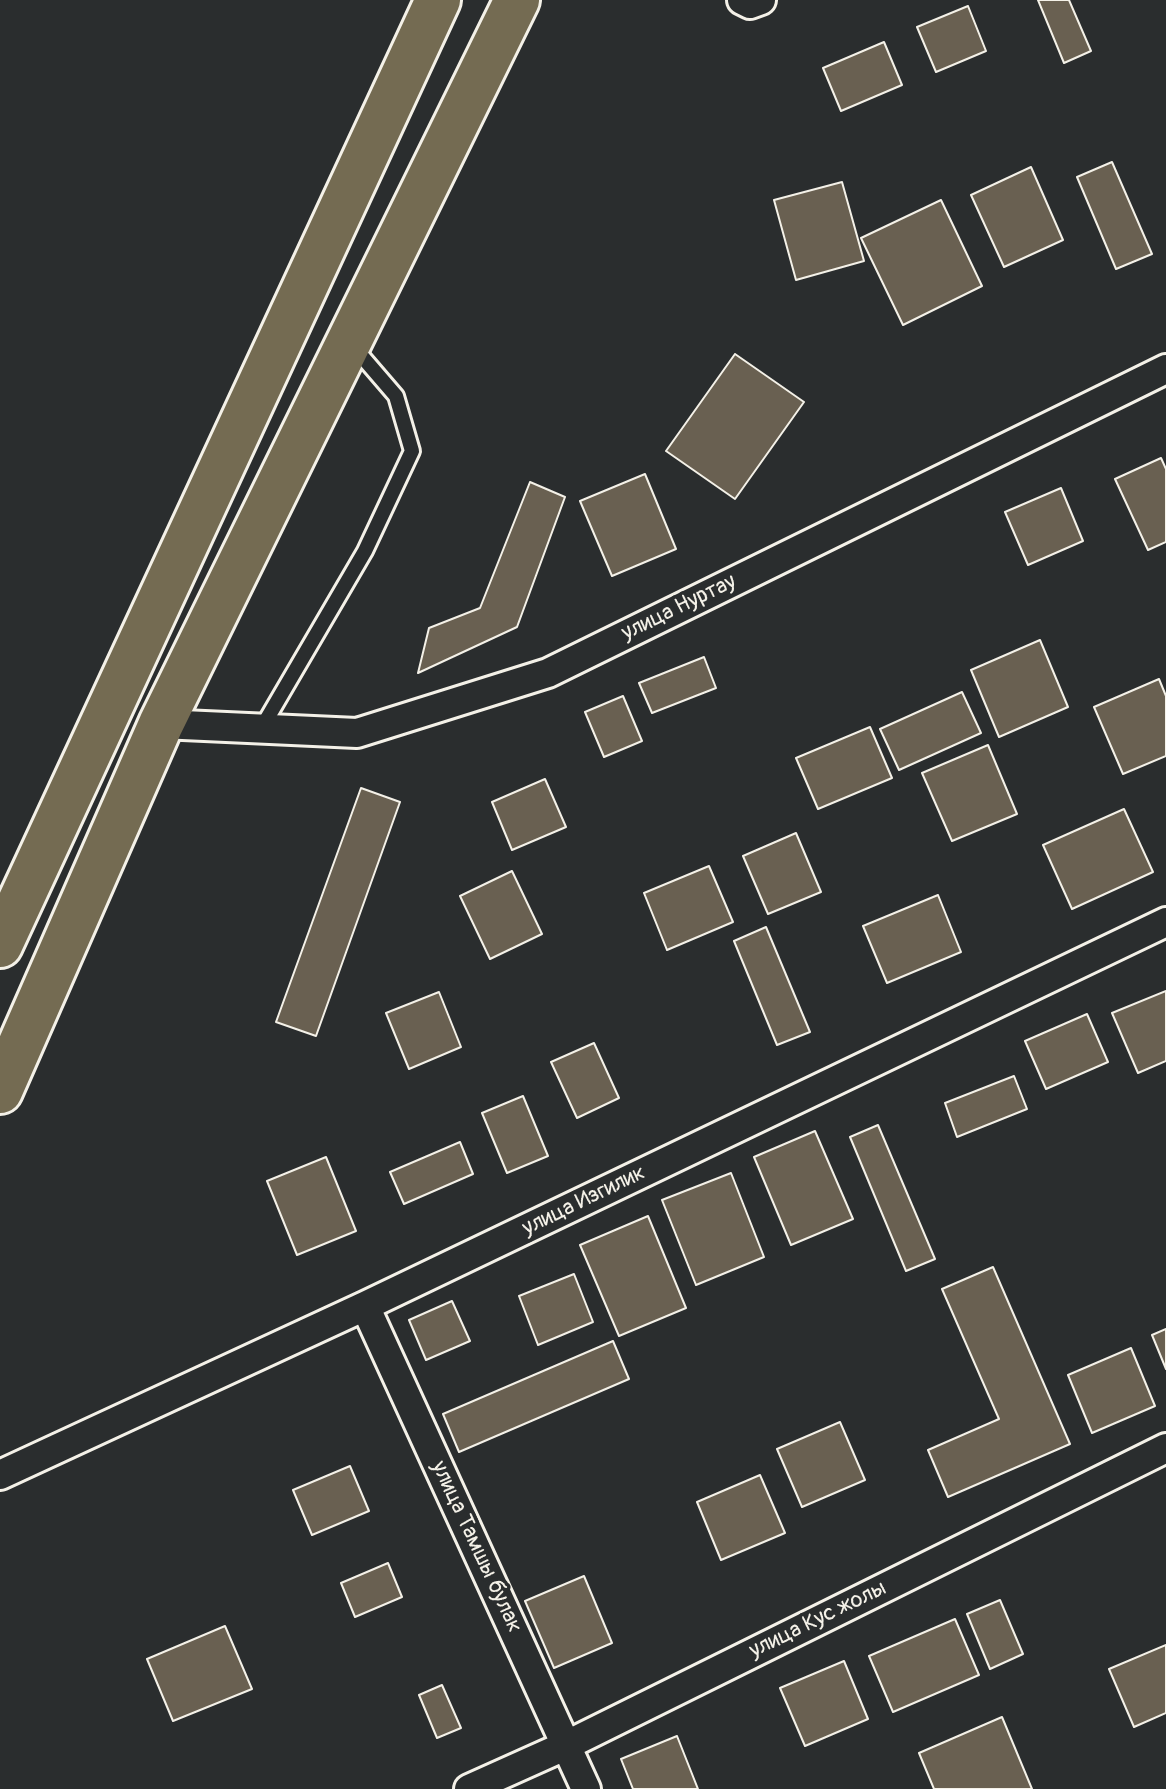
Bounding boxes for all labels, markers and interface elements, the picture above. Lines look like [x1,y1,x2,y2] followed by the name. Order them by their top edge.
[618,569,740,647] street label: улица Нуртау
[518,1160,650,1242] street label: улица Изгилик
[425,1457,527,1637] street label: улица Тамшы булак
[745,1575,891,1665] street label: улица Кус жолы

